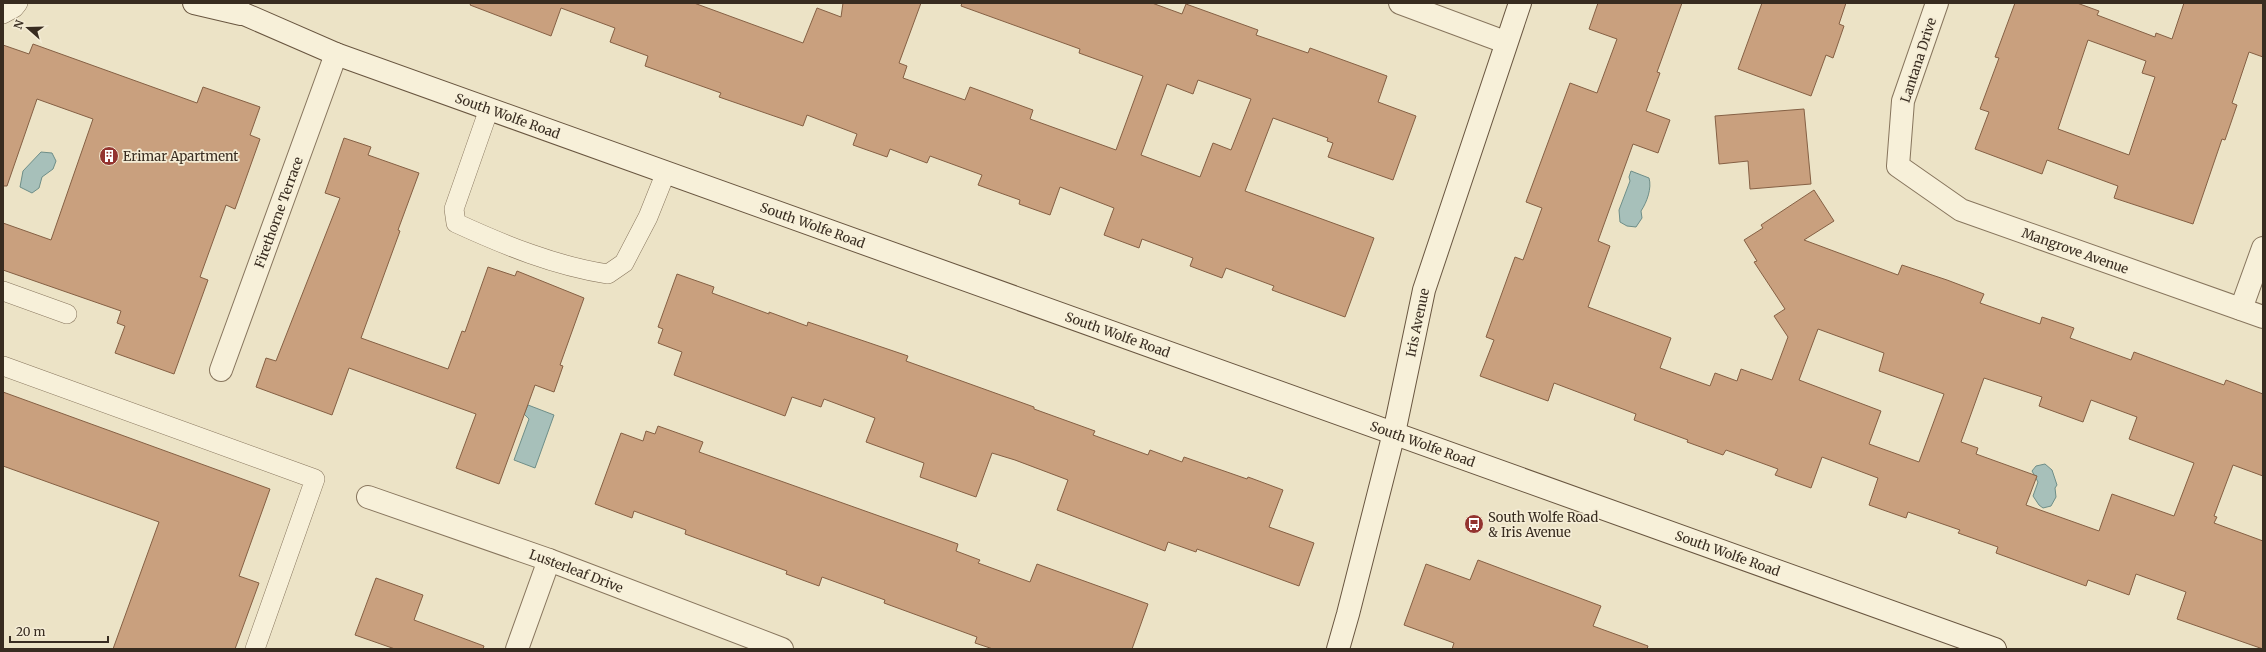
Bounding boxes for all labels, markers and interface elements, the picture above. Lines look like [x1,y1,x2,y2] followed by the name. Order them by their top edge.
[8,8,48,48] north arrow
[1897,15,1940,105] street label: Lantana Drive
[11,18,27,31] text: N
[453,89,563,143] street label: South Wolfe Road
[98,145,120,167] building icon: Erimar Apartment
[123,148,238,165] place label: Erimar Apartment
[251,154,307,270] street label: Firethorne Terrace
[758,199,867,252] street label: South Wolfe Road
[2019,224,2131,278] street label: Mangrove Avenue
[1402,287,1433,359] street label: Iris Avenue
[1063,308,1172,361] street label: South Wolfe Road
[1368,418,1477,471] street label: South Wolfe Road
[1488,509,1598,541] place label: South Wolfe Road & Iris Avenue
[1463,513,1485,535] bus stop icon: South Wolfe Road & Iris Avenue
[1673,527,1782,580] street label: South Wolfe Road
[527,546,626,597] street label: Lusterleaf Drive
[10,618,108,644] scale bar
[16,624,45,639] text: 20 m

